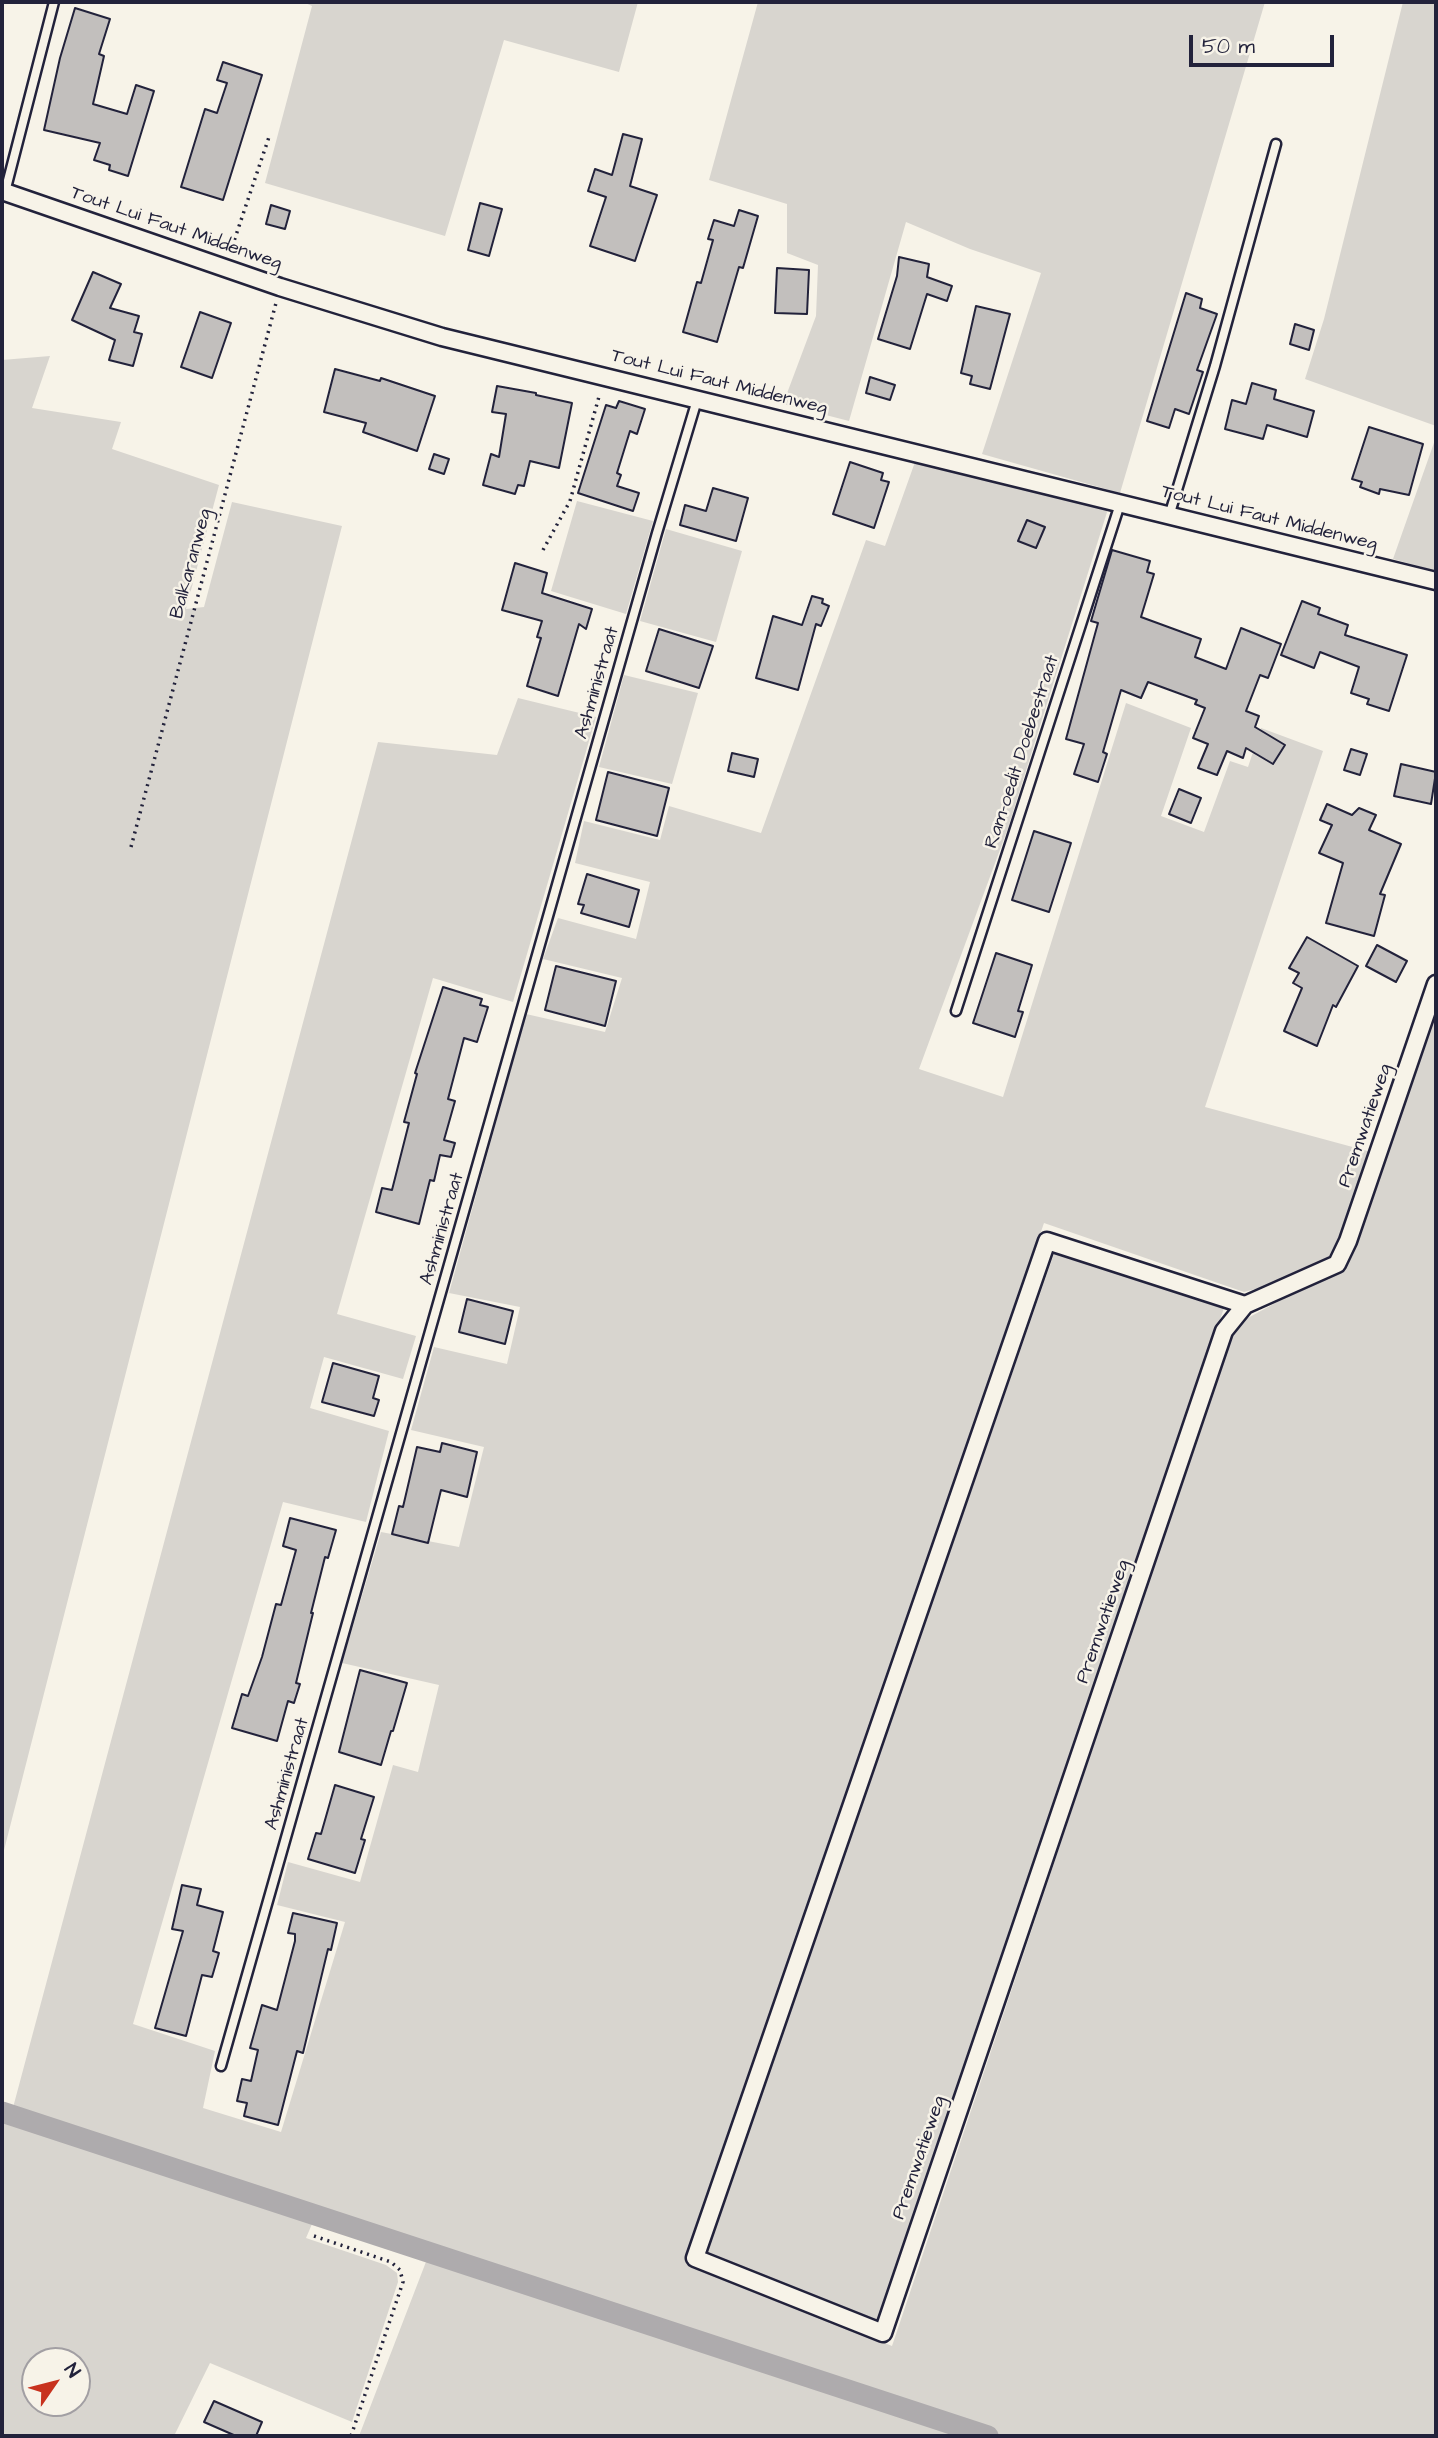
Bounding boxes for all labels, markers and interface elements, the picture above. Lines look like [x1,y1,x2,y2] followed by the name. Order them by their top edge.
[1193,21,1338,65] scale bar
[1202,32,1255,61] text: 50 m
[67,182,285,276] street label: Tout Lui Faut Middenweg
[609,345,829,421] street label: Tout Lui Faut Middenweg
[1159,481,1379,557] street label: Tout Lui Faut Middenweg
[166,507,218,621] street label: Balkaranweg
[571,624,625,742] street label: Ashministraat
[981,653,1065,851] street label: Ram-oedit Doebestraat
[1334,1061,1398,1191] street label: Premwatieweg
[416,1170,470,1288] street label: Ashministraat
[1072,1557,1136,1687] street label: Premwatieweg
[261,1715,315,1833] street label: Ashministraat
[888,2093,952,2223] street label: Premwatieweg
[21,2347,91,2417] north arrow
[57,2358,86,2383] text: N

